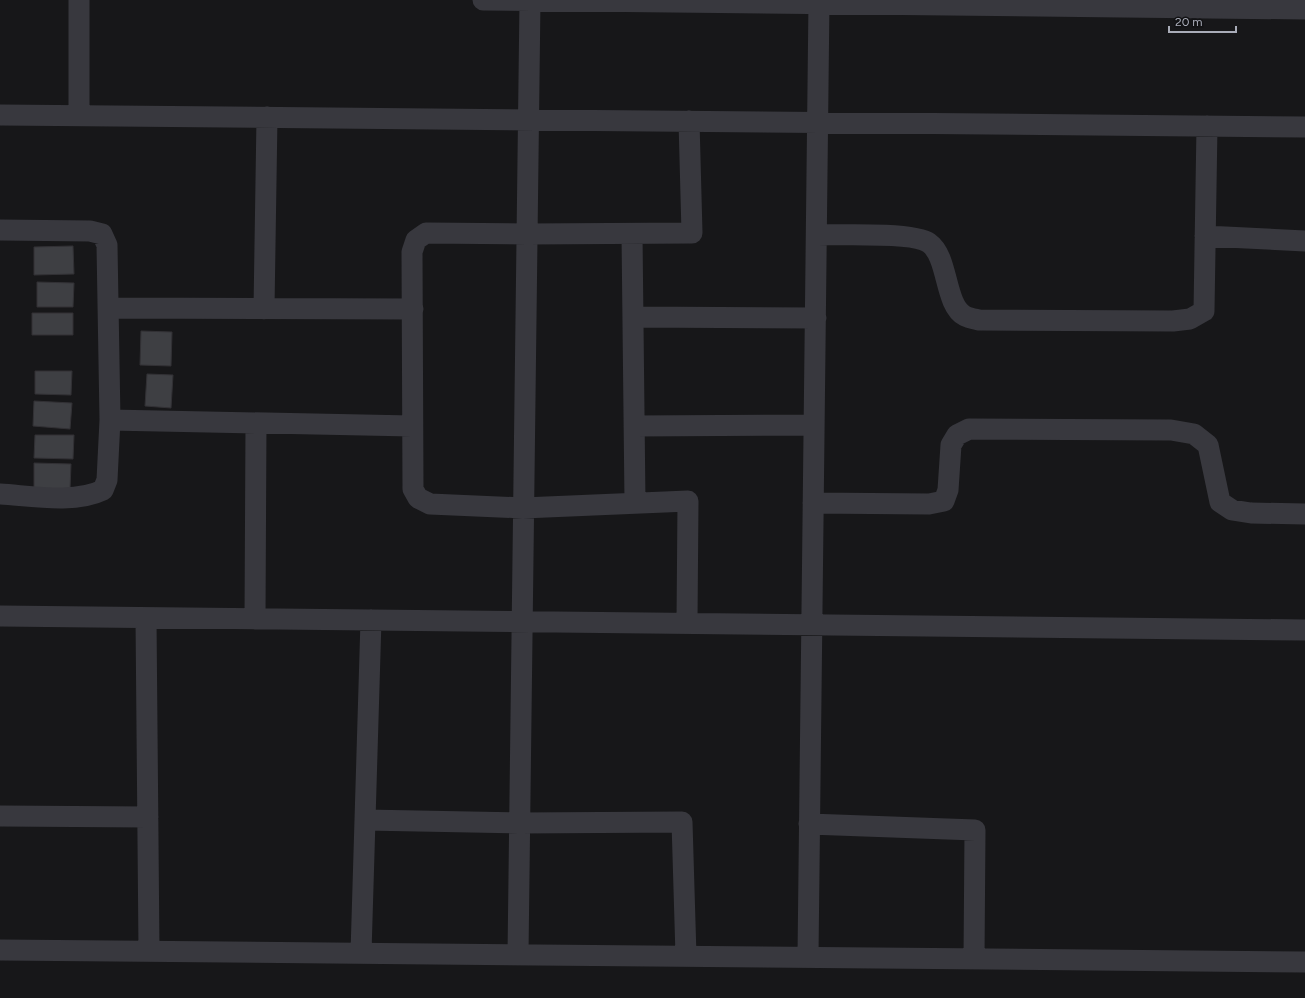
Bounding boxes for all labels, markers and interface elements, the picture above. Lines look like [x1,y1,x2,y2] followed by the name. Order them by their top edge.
[1169,8,1236,34] scale bar
[1175,15,1203,29] text: 20 m

